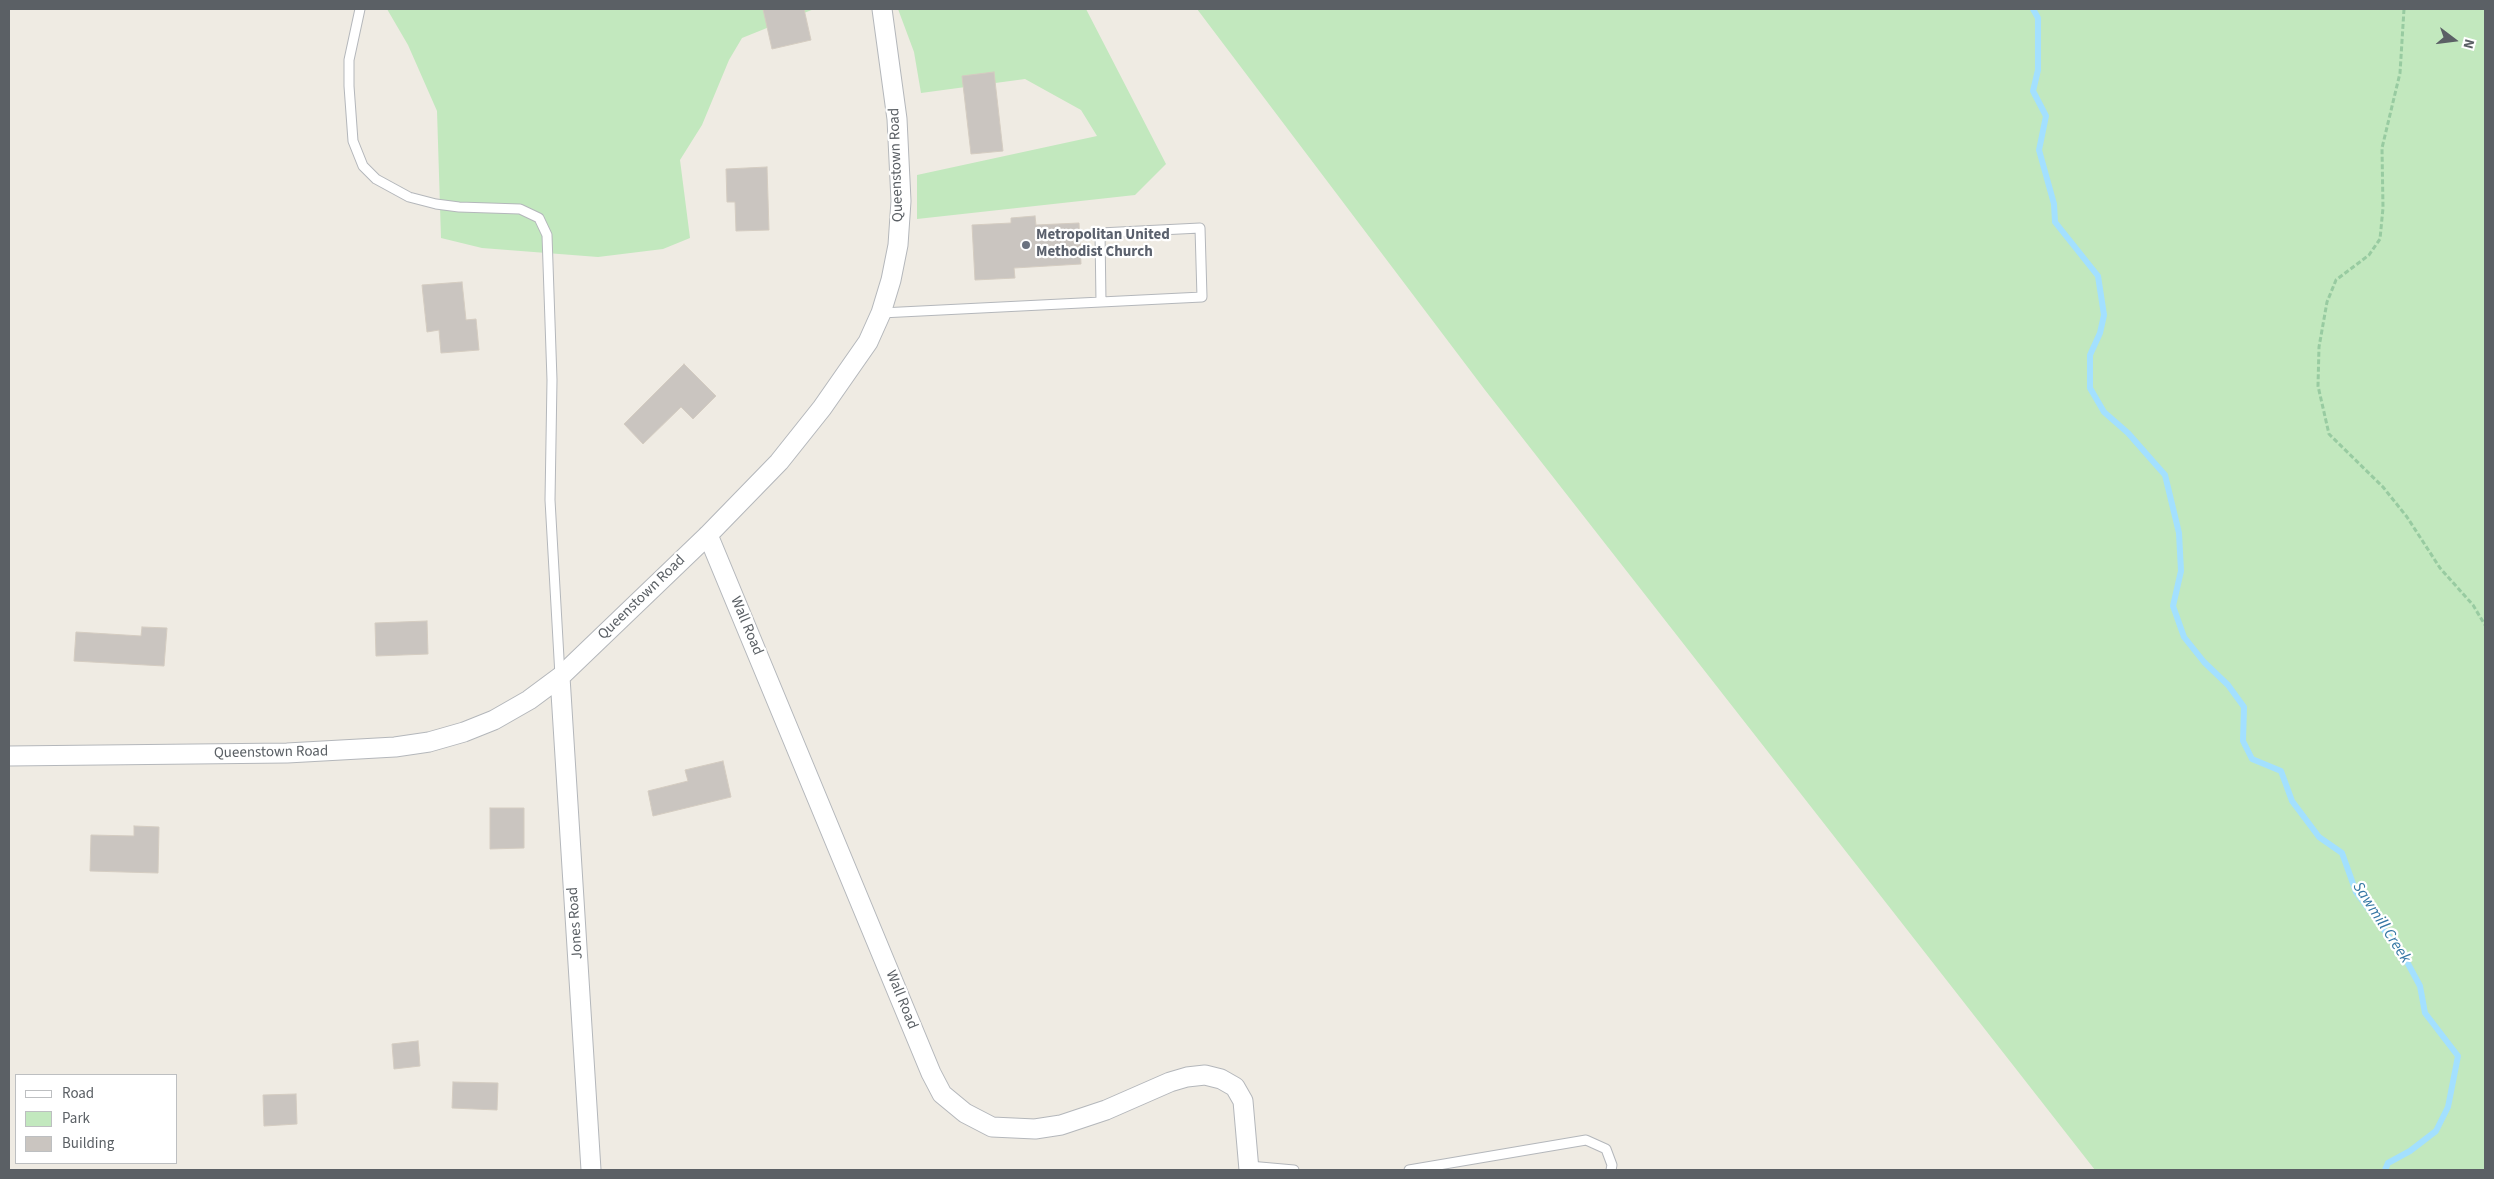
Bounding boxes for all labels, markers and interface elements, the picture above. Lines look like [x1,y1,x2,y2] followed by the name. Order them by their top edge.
[2429,15,2479,65] north arrow
[2458,37,2479,51] text: N
[886,108,908,222] street label: Queenstown Road
[1036,227,1170,262] place label: Metropolitan United Methodist Church
[1020,239,1032,251] marker: Metropolitan United Methodist Church
[595,552,689,644] street label: Queenstown Road
[726,594,766,658] street label: Wall Road
[214,743,328,763] street label: Queenstown Road
[2348,879,2414,967] water label: Sawmill Creek
[564,886,588,960] street label: Jones Road
[881,968,921,1032] street label: Wall Road
[15,1074,178,1164] legend
[62,1083,94,1104] text: Road
[62,1108,90,1129] text: Park
[62,1133,114,1154] text: Building

